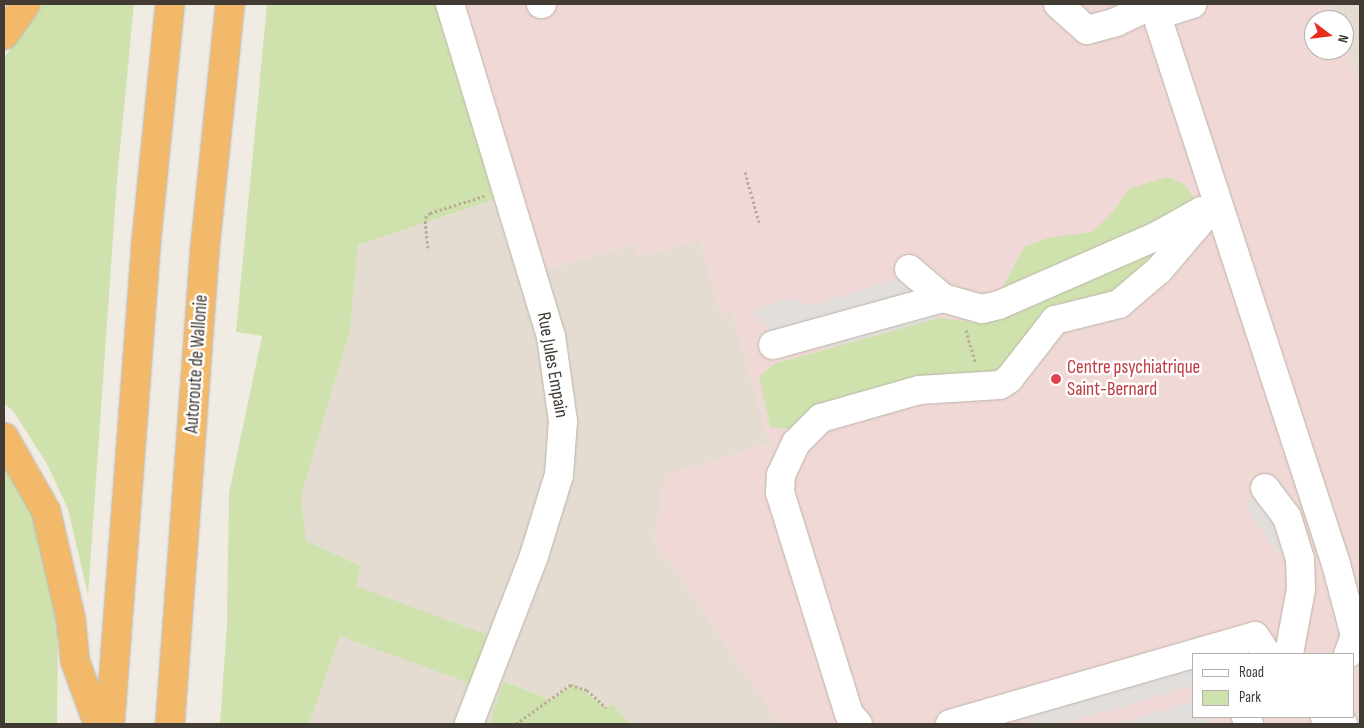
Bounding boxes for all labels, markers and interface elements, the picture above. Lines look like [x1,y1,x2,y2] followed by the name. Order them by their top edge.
[1304,10,1354,60] north arrow
[1334,33,1352,45] text: N
[181,294,213,434] street label: Autoroute de Wallonie
[531,310,573,420] street label: Rue Jules Empain
[1067,357,1200,401] place label: Centre psychiatrique Saint-Bernard
[1049,372,1063,386] marker: Centre psychiatrique Saint-Bernard
[1192,653,1354,718] legend
[1239,663,1264,682] text: Road
[1239,688,1261,707] text: Park

